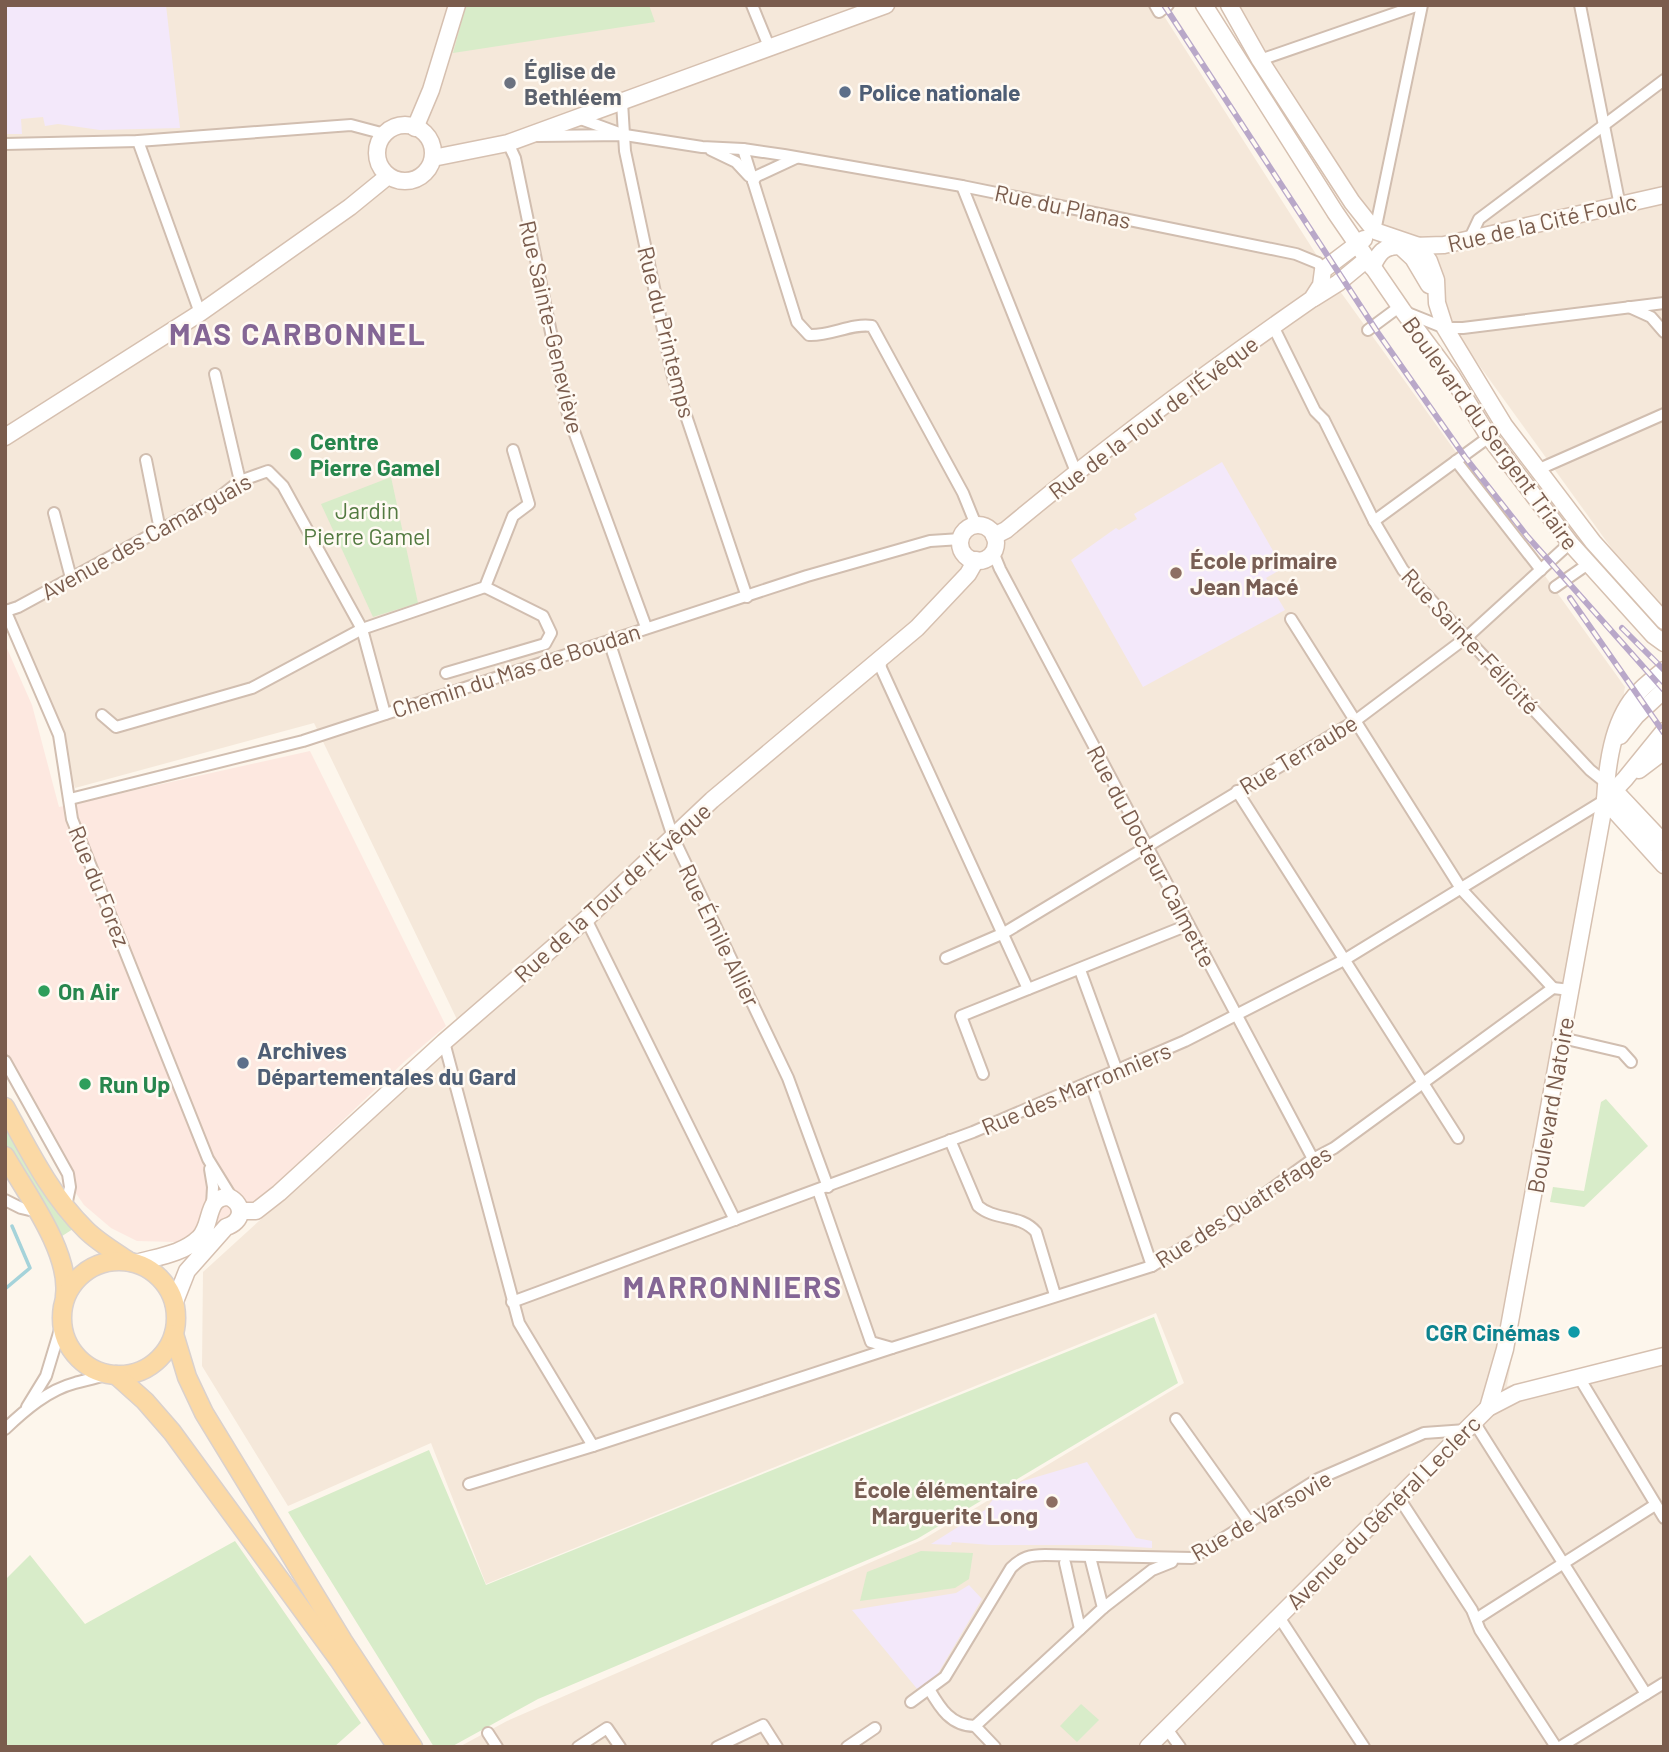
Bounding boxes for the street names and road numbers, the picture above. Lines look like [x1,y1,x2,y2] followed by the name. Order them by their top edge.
[992,178,1134,234] street label: Rue du Planas
[1445,187,1639,257] street label: Rue de la Cité Foulc
[514,218,590,436] street label: Rue Sainte-Geneviève
[632,243,702,421] street label: Rue du Printemps
[1397,311,1585,555] street label: Boulevard du Sergent Triaire
[1043,329,1263,505] street label: Rue de la Tour de l'Évêque
[36,467,256,605] street label: Avenue des Camarguais
[1396,562,1546,720] street label: Rue Sainte-Félicité
[388,617,644,723] street label: Chemin du Mas de Boudan
[1234,708,1362,800] street label: Rue Terraube
[1082,740,1222,972] street label: Rue du Docteur Calmette
[508,796,716,988] street label: Rue de la Tour de l'Évêque
[63,821,137,951] street label: Rue du Forez
[673,859,767,1011] street label: Rue Émile Allier
[1521,1015,1579,1195] street label: Boulevard Natoire
[977,1035,1175,1141] street label: Rue des Marronniers
[1150,1139,1336,1273] street label: Rue des Quatrefages
[1280,1409,1486,1615] street label: Avenue du Général Leclerc
[1186,1464,1336,1566] street label: Rue de Varsovie

